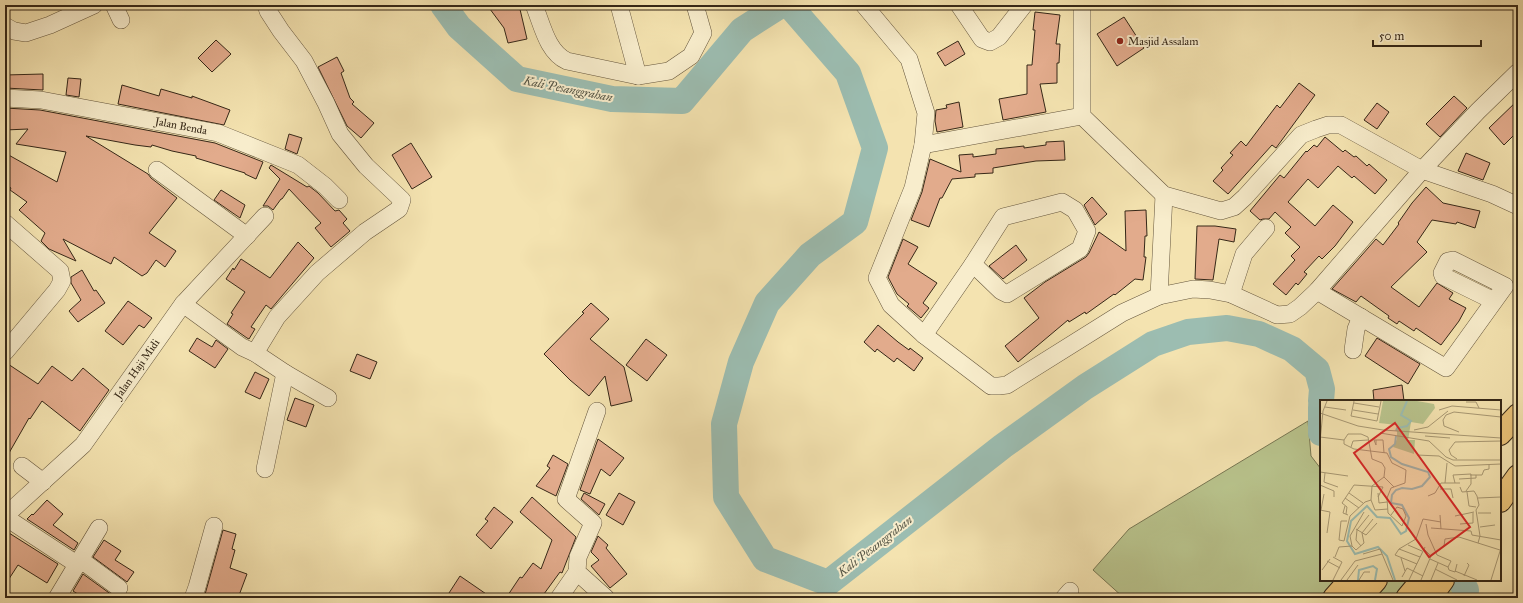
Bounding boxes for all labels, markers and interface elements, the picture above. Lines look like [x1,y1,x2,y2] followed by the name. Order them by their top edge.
[1373,22,1481,48] scale bar
[1379,29,1404,43] text: 50 m
[1128,35,1199,48] place label: Masjid Assalam
[1115,36,1125,46] marker: Masjid Assalam
[521,73,614,105] water label: Kali Pesanggrahan
[153,114,208,138] street label: Jalan Benda
[111,337,163,403] street label: Jalan Haji Midi
[1320,400,1501,581] inset map
[834,512,915,580] water label: Kali Pesanggrahan

